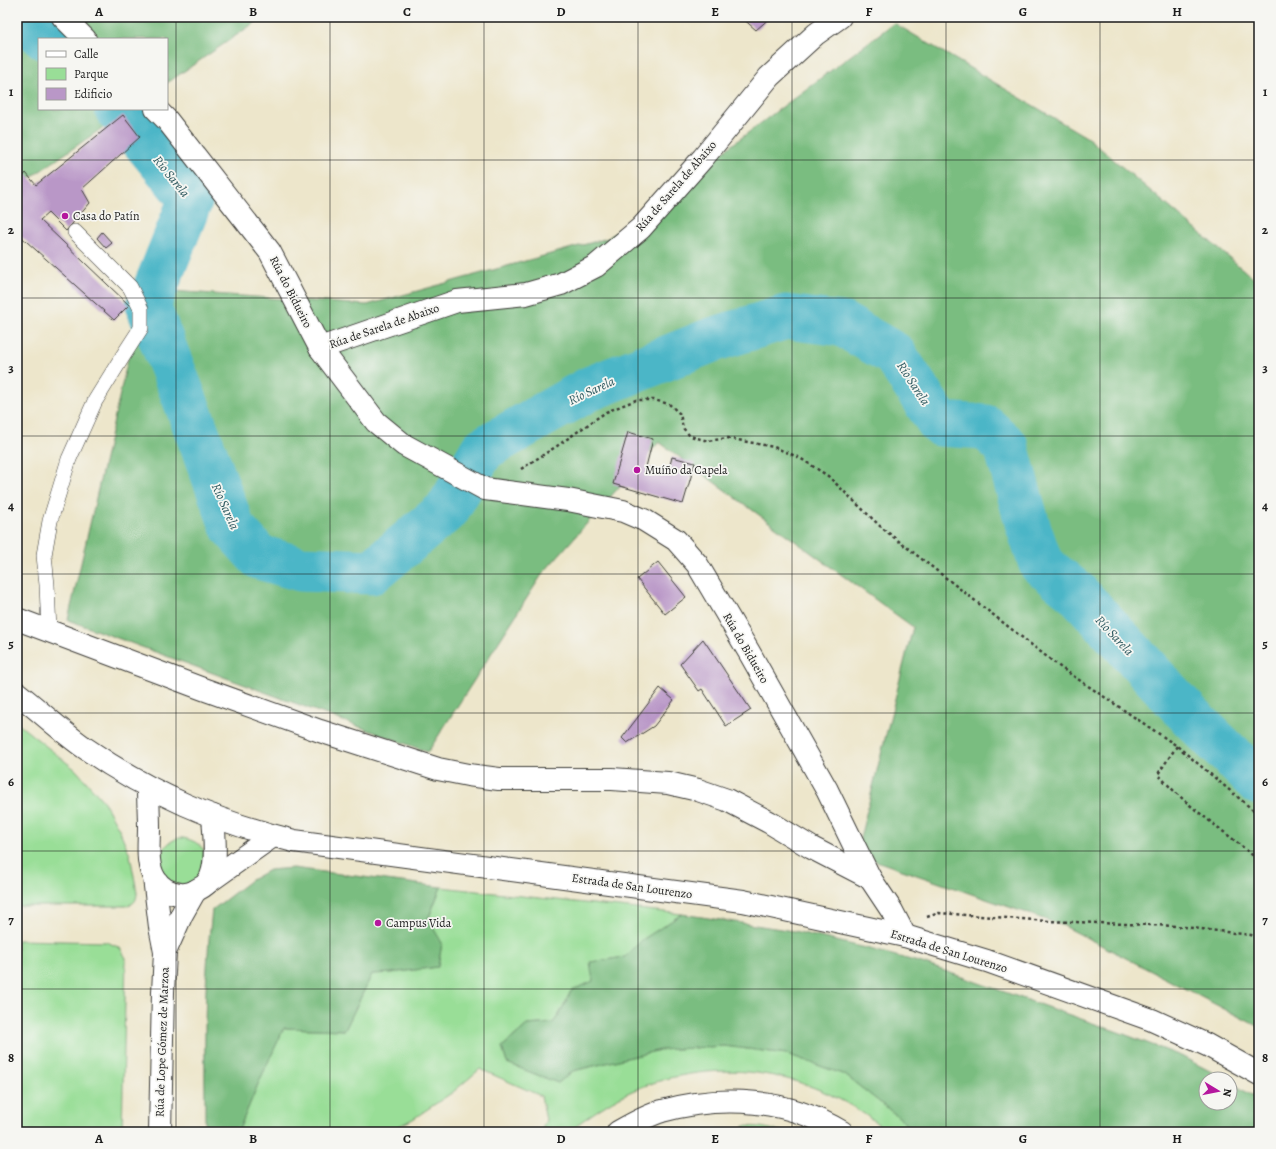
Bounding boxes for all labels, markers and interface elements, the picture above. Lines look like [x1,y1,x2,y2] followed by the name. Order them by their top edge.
[94,3,104,20] text: A
[249,3,257,20] text: B
[403,3,411,20] text: C
[556,3,566,20] text: D
[711,3,719,20] text: E
[866,3,873,20] text: F
[1019,3,1027,20] text: G
[1172,3,1182,20] text: H
[38,38,168,110] legend
[74,46,98,62] text: Calle
[74,66,109,82] text: Parque
[9,83,14,100] text: 1
[1263,83,1268,100] text: 1
[74,86,112,102] text: Edificio
[632,137,720,235] street label: Rúa de Sarela de Abaixo
[150,152,194,201] water label: Río Sarela
[73,208,140,224] place label: Casa do Patín
[60,211,70,221] marker: Casa do Patín
[8,221,15,238] text: 2
[1262,221,1269,238] text: 2
[266,253,316,331] street label: Rúa do Bidueiro
[327,300,441,352] street label: Rúa de Sarela de Abaixo
[893,358,934,408] water label: Río Sarela
[8,359,14,376] text: 3
[1262,359,1268,376] text: 3
[565,372,617,409] water label: Río Sarela
[645,462,728,478] place label: Muíño da Capela
[632,465,642,475] marker: Muíño da Capela
[208,480,243,532] water label: Río Sarela
[8,497,14,514] text: 4
[1262,497,1268,514] text: 4
[719,610,773,686] street label: Rúa do Bidueiro
[1092,612,1138,659] water label: Río Sarela
[8,635,14,652] text: 5
[1262,635,1268,652] text: 5
[8,773,14,790] text: 6
[1262,773,1268,790] text: 6
[571,870,693,902] street label: Estrada de San Lourenzo
[8,911,14,928] text: 7
[1262,911,1268,928] text: 7
[386,915,452,931] place label: Campus Vida
[373,918,383,928] marker: Campus Vida
[888,926,1010,976] street label: Estrada de San Lourenzo
[151,966,173,1117] street label: Rúa de Lope Gómez de Marzoa
[8,1049,14,1066] text: 8
[1262,1049,1268,1066] text: 8
[1198,1071,1238,1111] north arrow
[1219,1087,1235,1098] text: N
[94,1130,104,1147] text: A
[249,1130,257,1147] text: B
[403,1130,411,1147] text: C
[556,1130,566,1147] text: D
[711,1130,719,1147] text: E
[866,1130,873,1147] text: F
[1019,1130,1027,1147] text: G
[1172,1130,1182,1147] text: H

